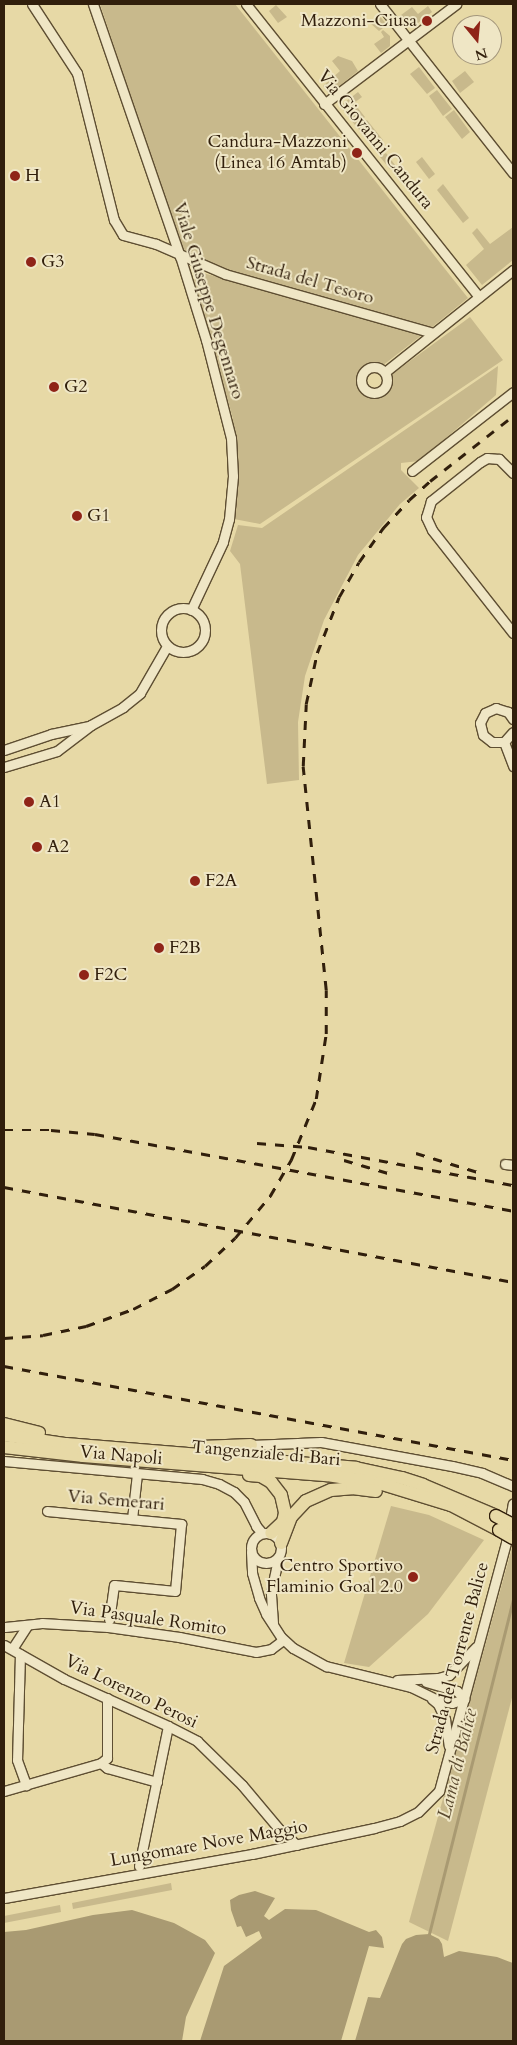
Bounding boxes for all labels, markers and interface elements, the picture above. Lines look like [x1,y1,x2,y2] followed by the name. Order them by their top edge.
[301,10,417,32] place label: Mazzoni-Ciusa
[421,15,433,27] marker: Mazzoni-Ciusa
[452,15,502,65] north arrow
[473,43,490,65] text: N
[312,66,438,214] street label: Via Giovanni Candura
[208,132,347,174] place label: Candura-Mazzoni (Linea 16 Amtab)
[351,147,363,159] marker: Candura-Mazzoni (Linea 16 Amtab)
[25,165,40,187] place label: H
[9,170,21,182] marker: H
[168,200,248,402] street label: Viale Giuseppe Degennaro
[41,251,64,273] place label: G3
[244,252,376,310] street label: Strada del Tesoro
[25,256,37,268] marker: G3
[64,376,87,398] place label: G2
[48,381,60,393] marker: G2
[87,505,110,527] place label: G1
[71,510,83,522] marker: G1
[39,791,61,813] place label: A1
[23,796,35,808] marker: A1
[47,836,69,858] place label: A2
[31,841,43,853] marker: A2
[205,870,237,892] place label: F2A
[189,875,201,887] marker: F2A
[169,937,201,959] place label: F2B
[153,942,165,954] marker: F2B
[94,964,127,986] place label: F2C
[78,969,90,981] marker: F2C
[191,1437,341,1471] street label: Tangenziale di Bari
[79,1442,163,1470] street label: Via Napoli
[67,1486,165,1516] street label: Via Semerari
[266,1556,403,1598] place label: Centro Sportivo Flaminio Goal 2.0
[422,1560,494,1756] street label: Strada del Torrente Balice
[407,1571,419,1583] marker: Centro Sportivo Flaminio Goal 2.0
[68,1597,228,1641] street label: Via Pasquale Romito
[61,1650,201,1734] street label: Via Lorenzo Perosi
[433,1706,483,1822] water label: Lama di Balice
[108,1816,310,1872] street label: Lungomare Nove Maggio

